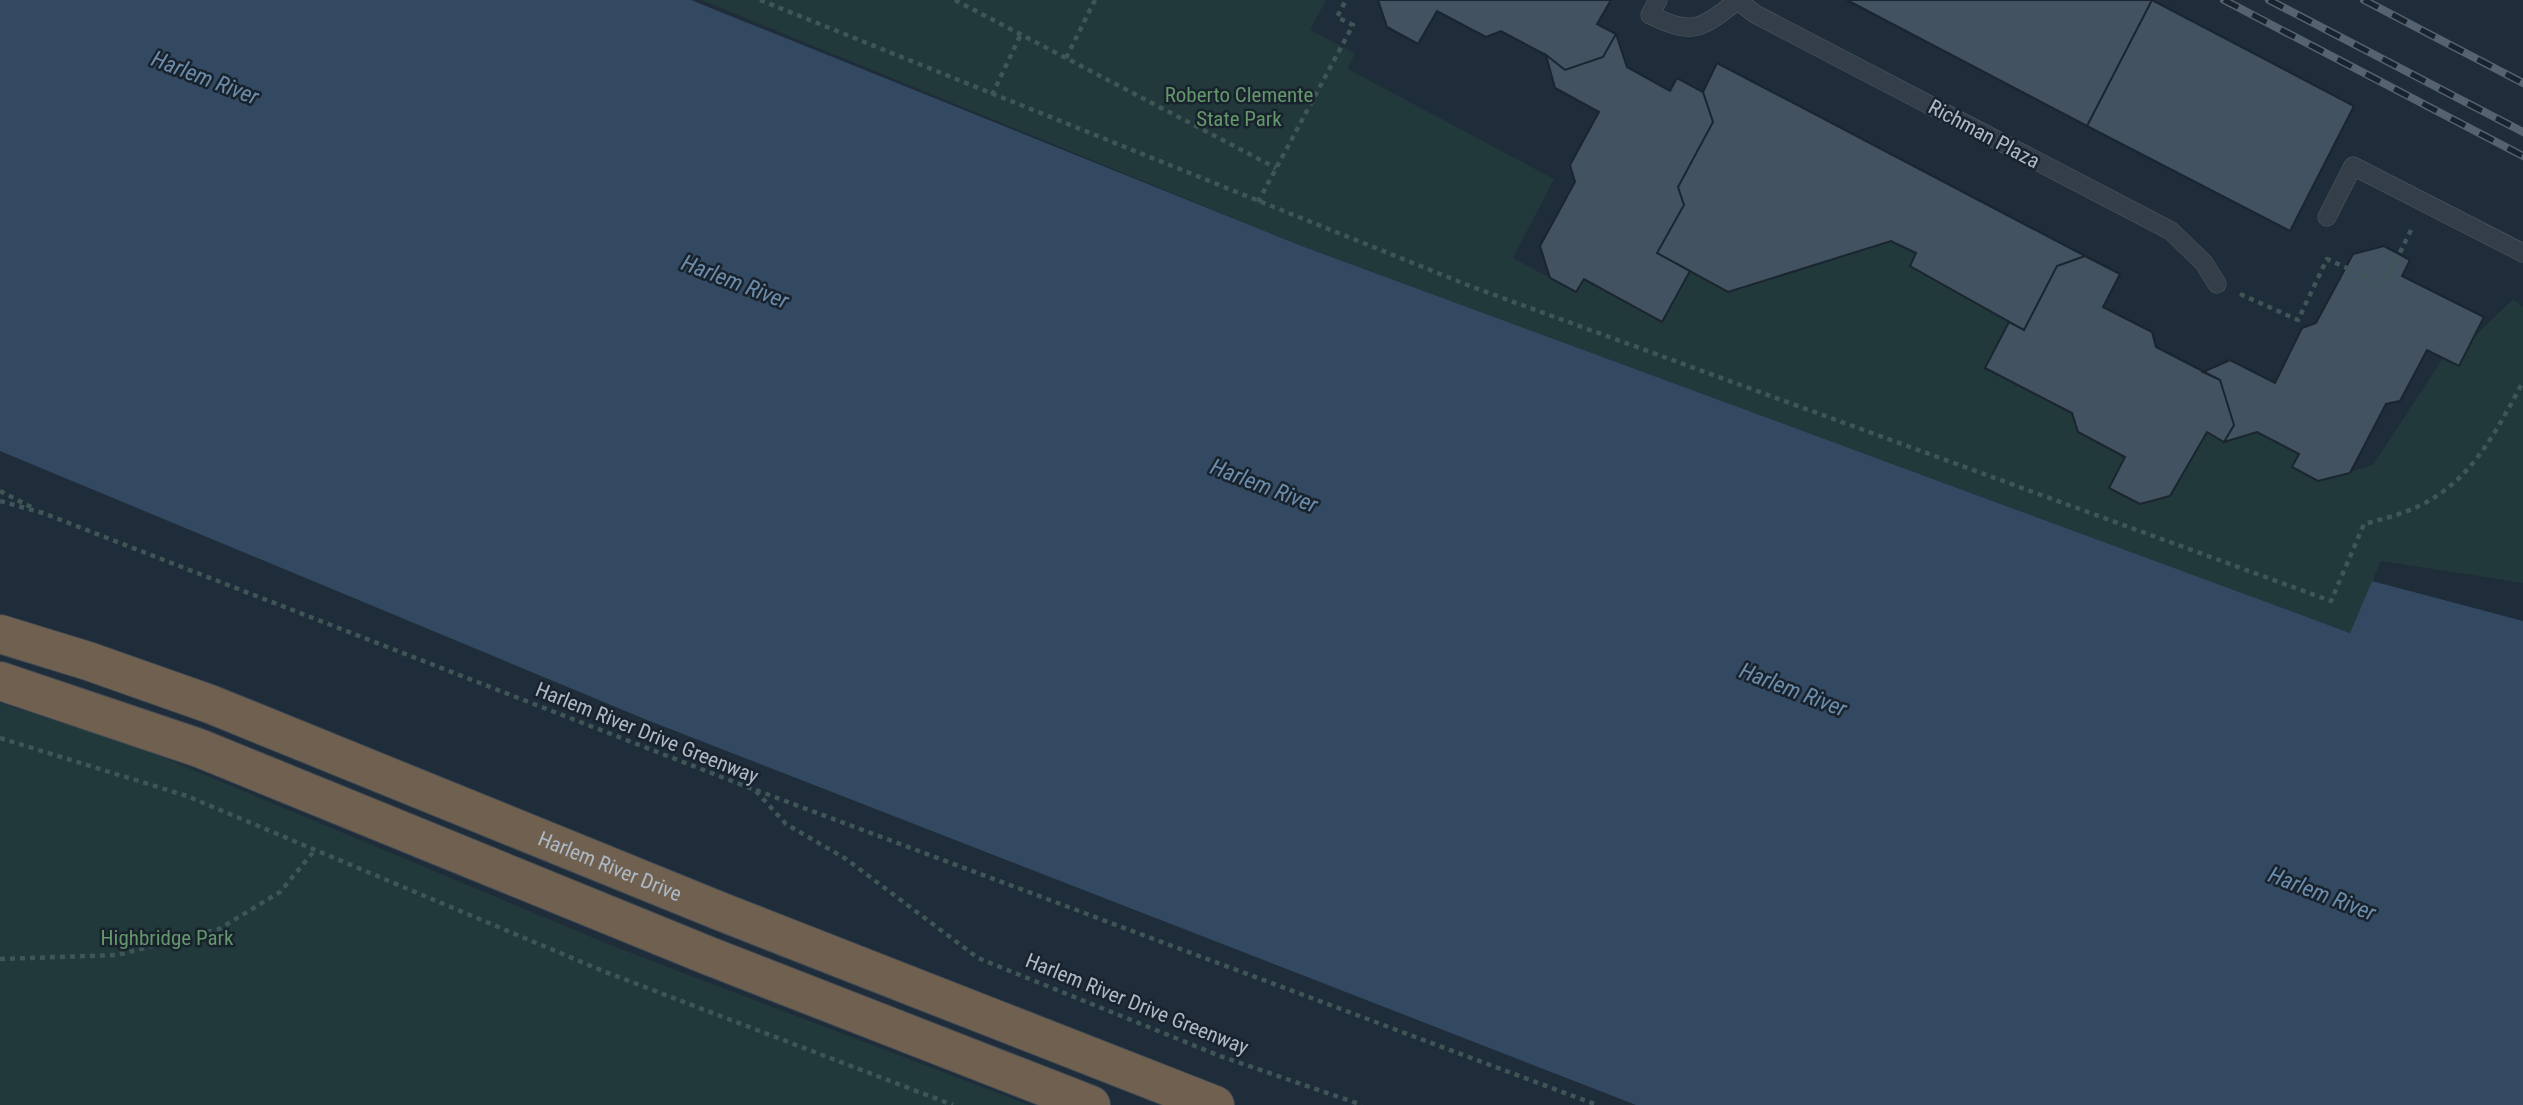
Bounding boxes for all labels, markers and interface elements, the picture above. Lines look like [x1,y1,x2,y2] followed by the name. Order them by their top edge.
[148,45,263,111] water label: Harlem River
[1165,83,1313,131] park label: Roberto Clemente State Park
[1924,95,2044,173] street label: Richman Plaza
[678,249,793,315] water label: Harlem River
[1207,453,1322,519] water label: Harlem River
[1736,657,1851,723] water label: Harlem River
[532,677,762,789] street label: Harlem River Drive Greenway
[535,827,685,906] street label: Harlem River Drive
[2265,861,2380,927] water label: Harlem River
[101,926,234,950] park label: Highbridge Park
[1022,948,1252,1060] street label: Harlem River Drive Greenway

